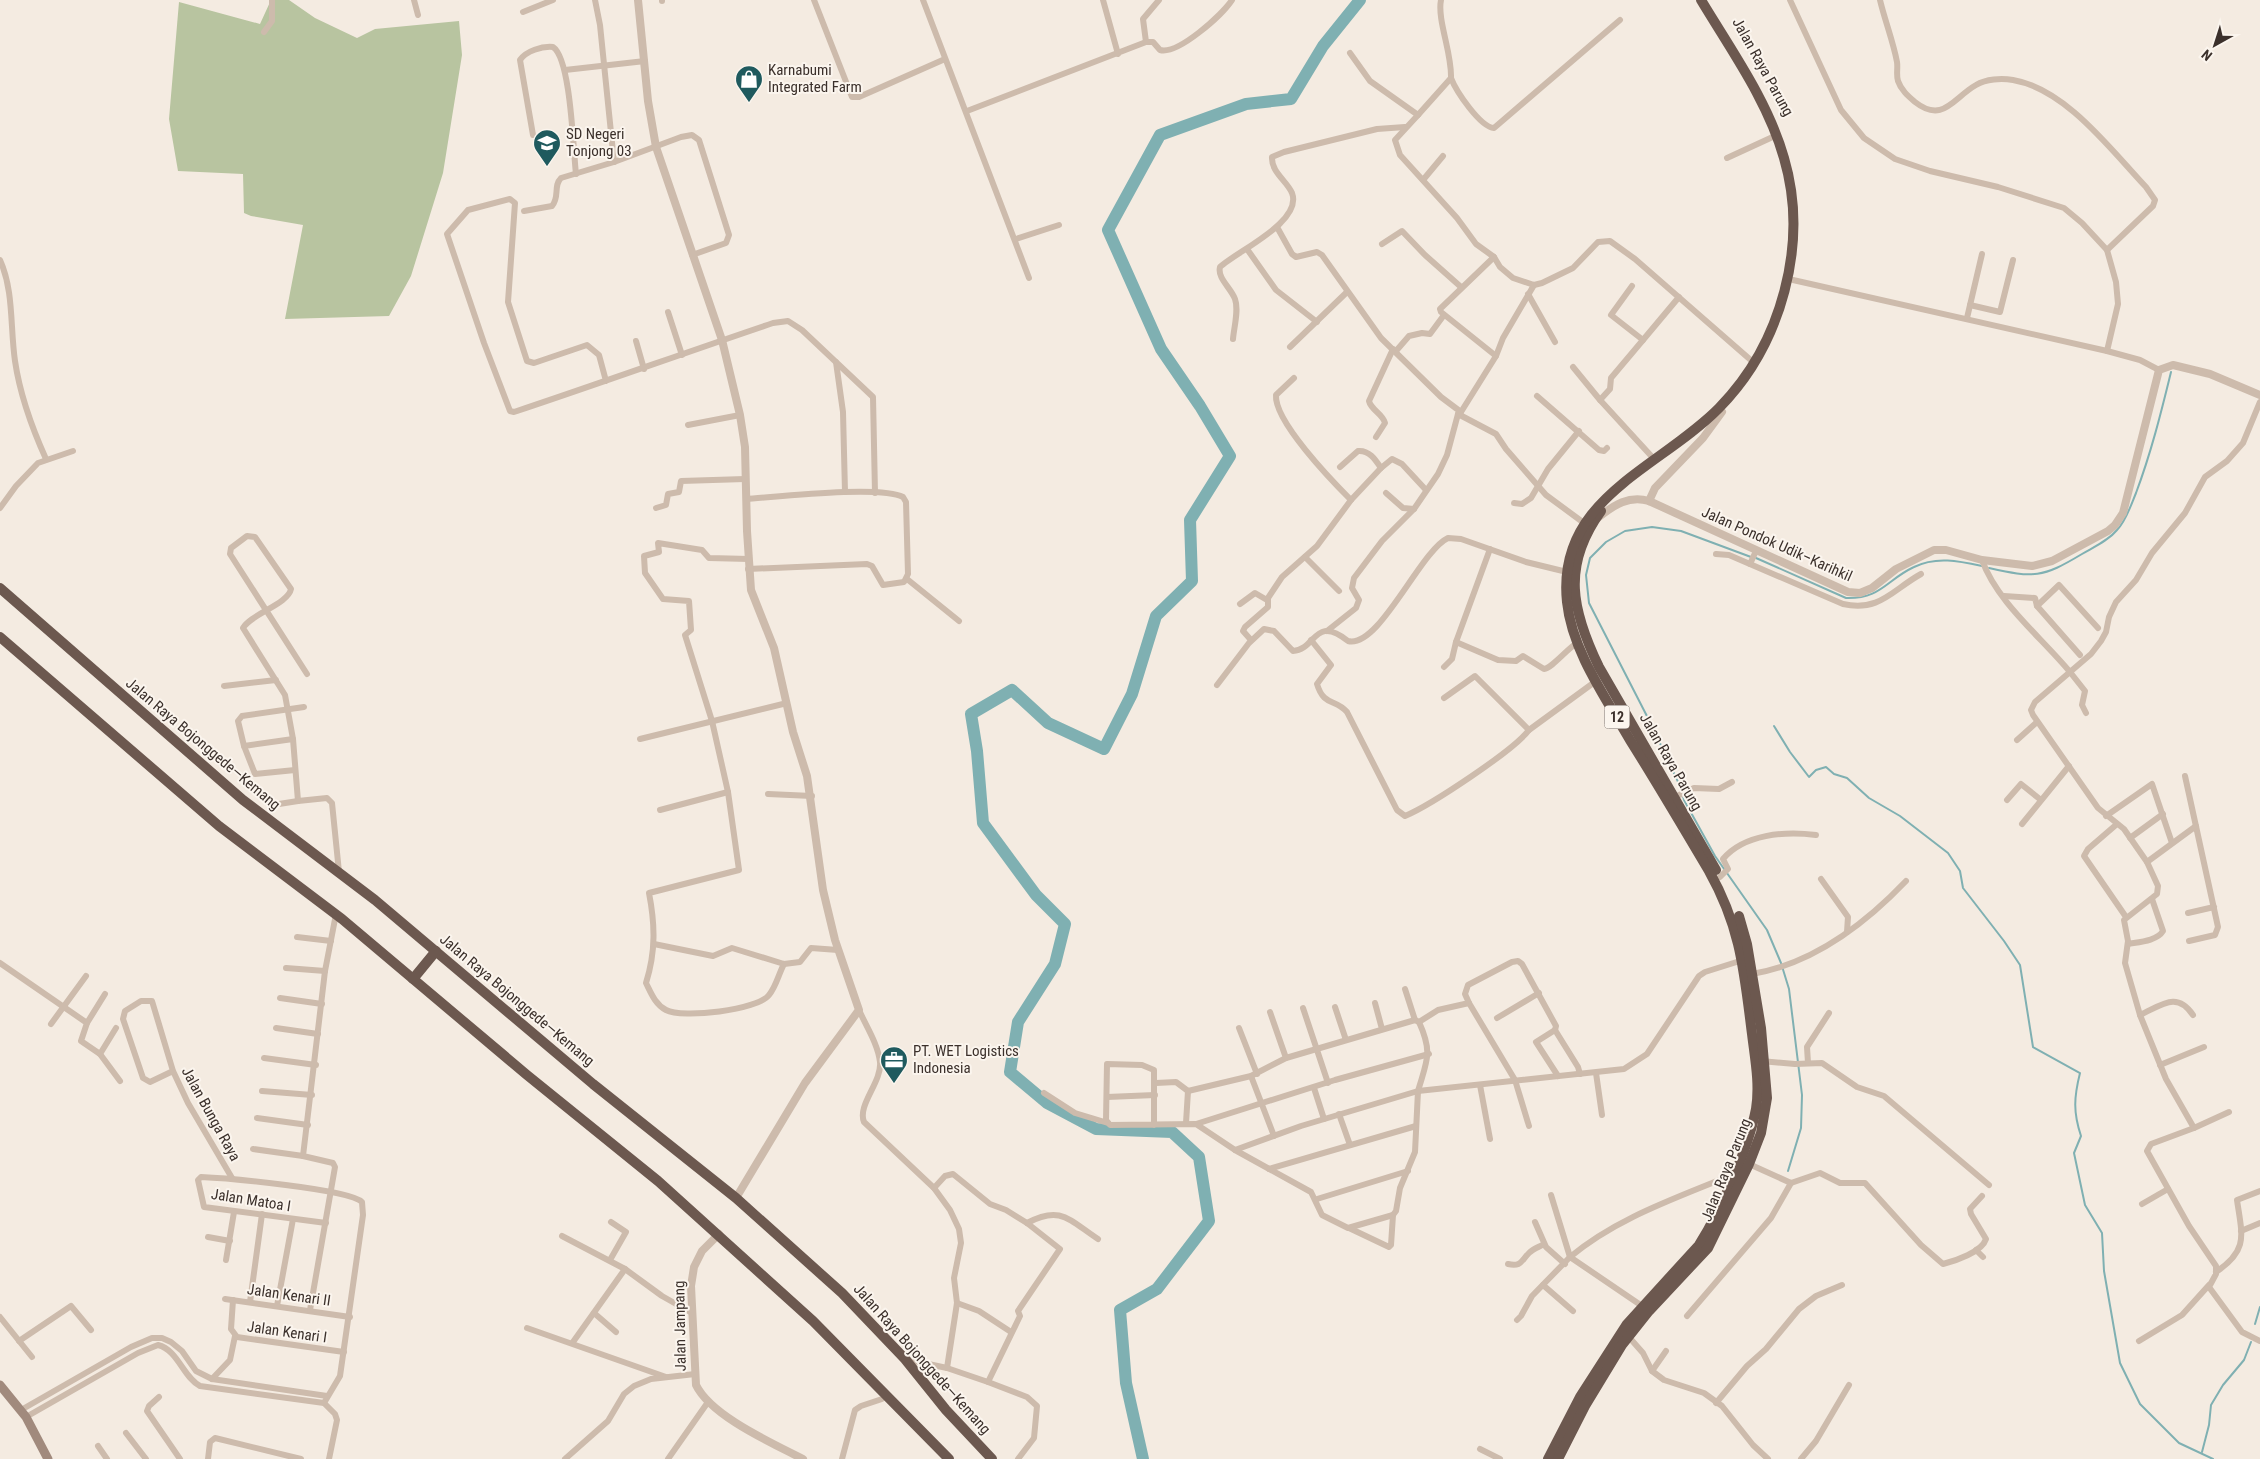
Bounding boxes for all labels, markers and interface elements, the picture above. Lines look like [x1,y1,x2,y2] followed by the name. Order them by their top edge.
[1729,15,1797,119] street label: Jalan Raya Parung
[2190,20,2240,70] north arrow
[2198,46,2215,64] text: N
[768,61,862,96] place label: Karnabumi Integrated Farm
[734,64,764,103] shop icon: Karnabumi Integrated Farm
[566,125,632,160] place label: SD Negeri Tonjong 03
[532,128,562,167] school or university icon: SD Negeri Tonjong 03
[1699,503,1855,585] street label: Jalan Pondok Udik–Karihkil
[122,674,284,814] street label: Jalan Raya Bojonggede—Kemang
[1604,706,1630,729] road number: 12
[1636,710,1706,814] street label: Jalan Raya Parung
[436,930,598,1070] street label: Jalan Raya Bojonggede—Kemang
[913,1042,1019,1077] place label: PT. WET Logistics Indonesia
[879,1045,909,1084] office icon: PT. WET Logistics Indonesia
[178,1064,244,1164] street label: Jalan Bunga Raya
[1697,1116,1755,1224] street label: Jalan Raya Parung
[210,1185,292,1215] street label: Jalan Matoa I
[246,1280,332,1310] street label: Jalan Kenari II
[670,1280,690,1372] street label: Jalan Jampang
[850,1280,994,1438] street label: Jalan Raya Bojonggede—Kemang
[246,1317,328,1347] street label: Jalan Kenari I

